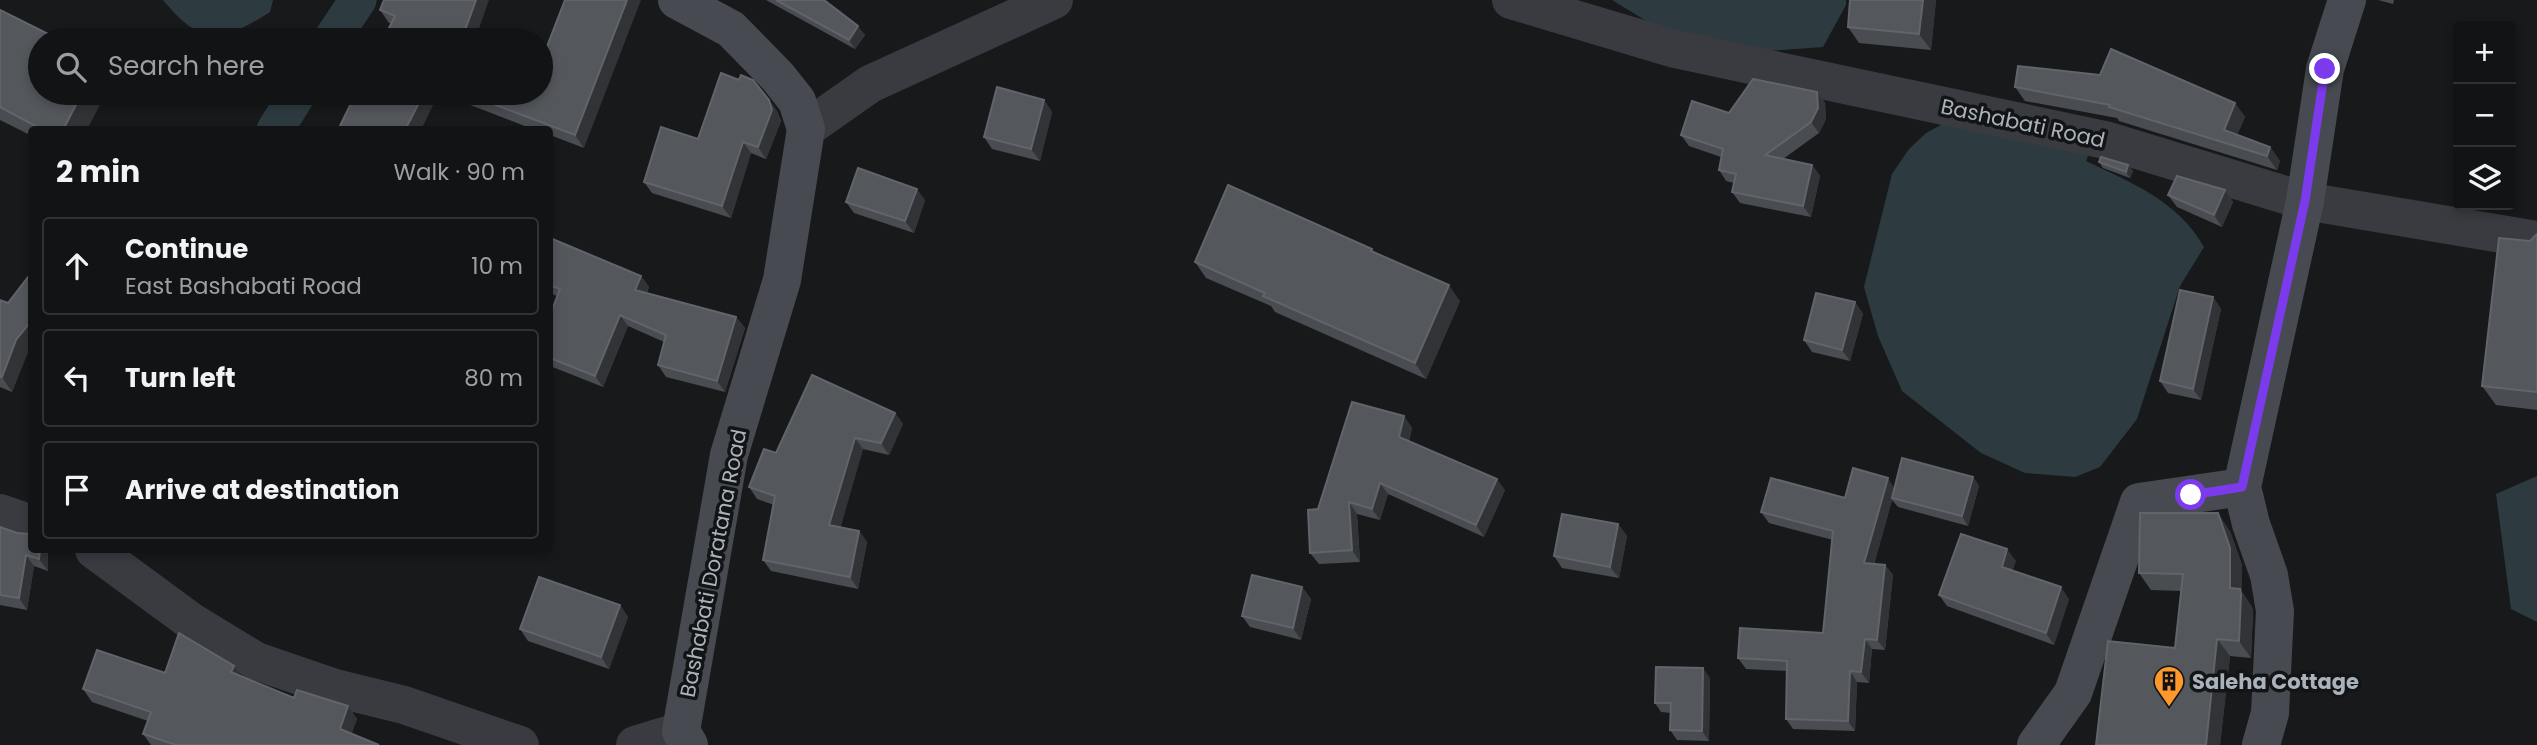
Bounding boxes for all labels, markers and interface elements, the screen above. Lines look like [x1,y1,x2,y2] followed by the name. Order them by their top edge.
[2453,21,2516,210] map controls
[2453,21,2516,84] button: +
[28,28,553,105] search box
[52,48,90,86] icon: search
[108,48,265,84] text: Search here
[2309,53,2340,84] route end
[2453,84,2516,147] button: −
[1938,91,2108,155] street label: Bashabati Road
[2453,147,2516,210] button: layers
[56,150,140,193] text: 2 min
[394,156,525,188] text: Walk · 90 m
[125,231,248,267] text: Continue
[58,247,96,285] icon: ahead
[471,250,523,282] text: 10 m
[125,270,362,302] text: East Bashabati Road
[58,359,96,397] icon: left
[125,360,236,396] text: Turn left
[464,362,523,394] text: 80 m
[673,426,753,700] street label: Bashabati Doratana Road
[58,471,96,509] icon: arrive
[125,472,400,508] text: Arrive at destination
[2175,479,2206,510] route start
[2152,664,2186,708] building icon: Saleha Cottage
[2192,667,2359,696] place label: Saleha Cottage

